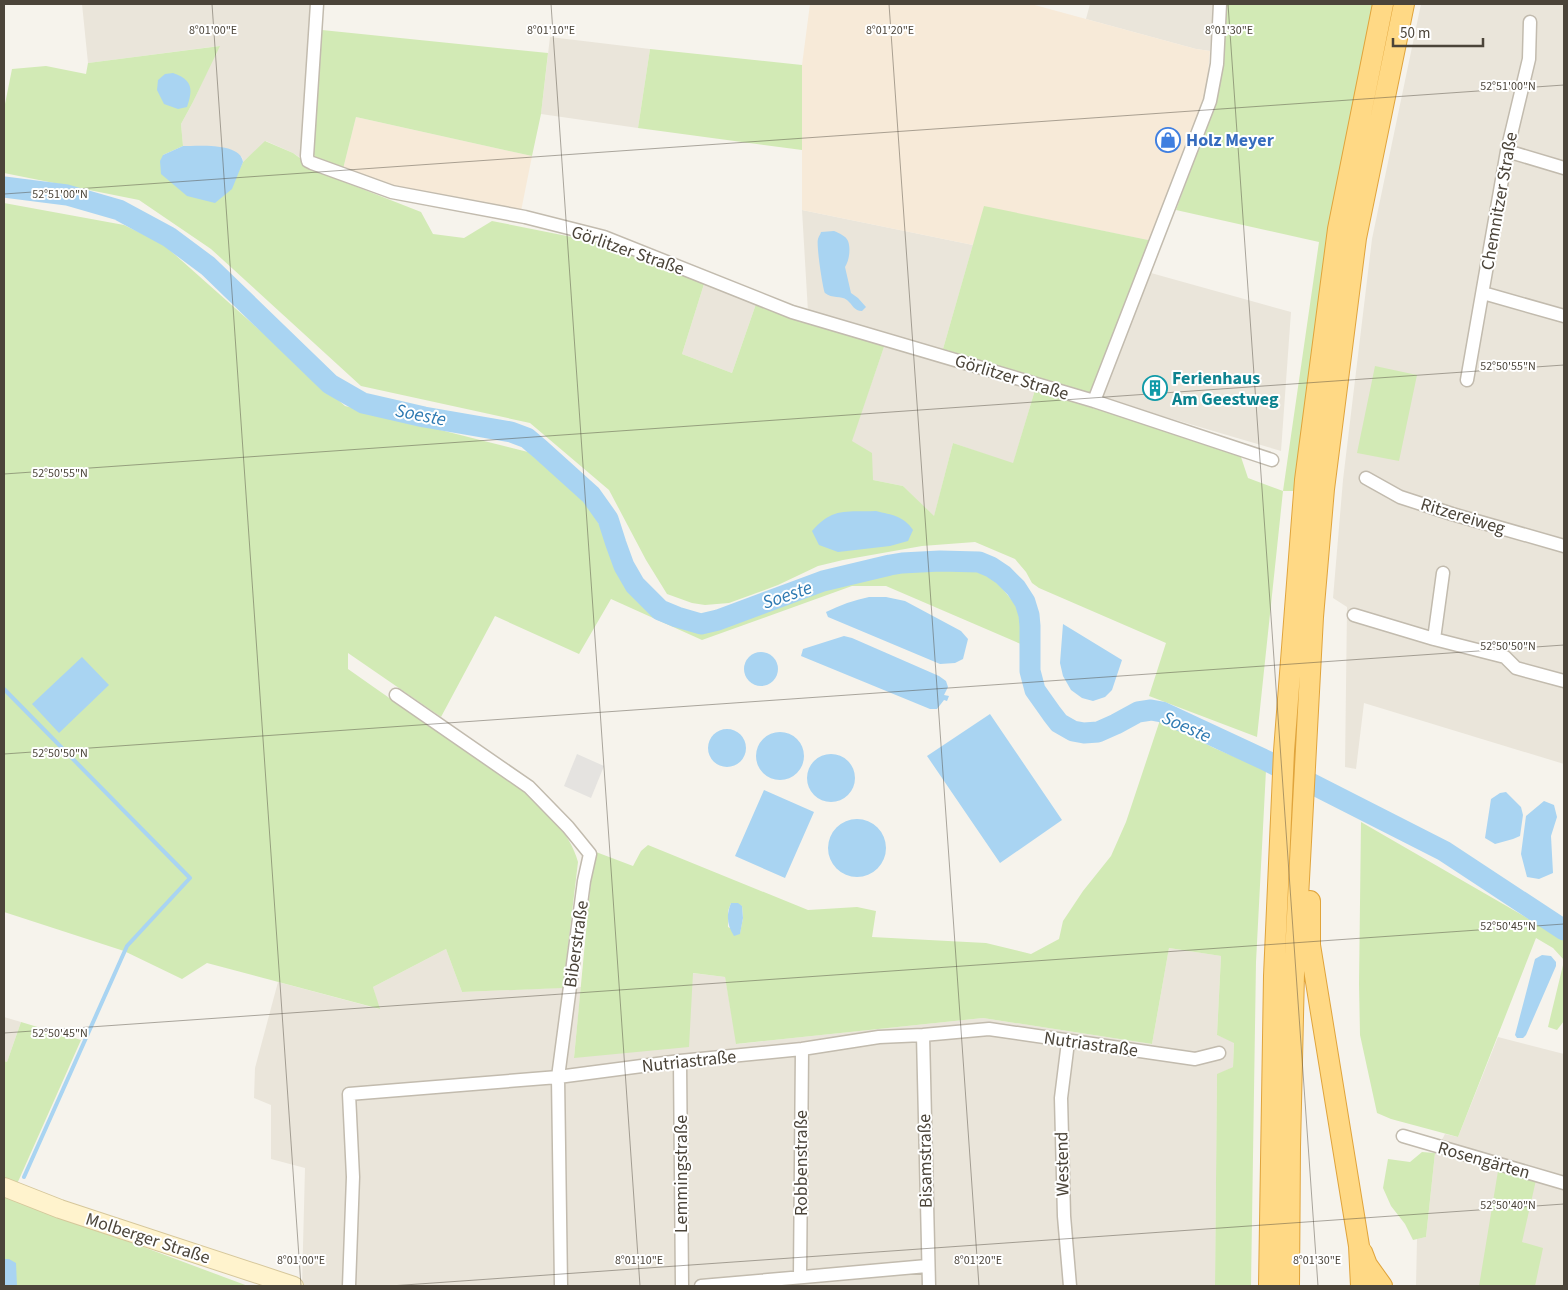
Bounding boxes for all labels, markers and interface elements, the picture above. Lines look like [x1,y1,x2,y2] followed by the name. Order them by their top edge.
[1393,15,1483,47] scale bar
[189,22,237,39] text: 8°01'00"E
[527,22,575,39] text: 8°01'10"E
[866,22,914,39] text: 8°01'20"E
[1205,22,1253,39] text: 8°01'30"E
[1400,23,1430,44] text: 50 m
[1480,78,1536,95] text: 52°51'00"N
[1155,127,1181,153] shop icon: Holz Meyer
[1186,128,1275,153] place label: Holz Meyer
[1475,130,1524,272] street label: Chemnitzer Straße
[32,186,88,203] text: 52°51'00"N
[568,219,688,282] street label: Görlitzer Straße
[952,348,1072,407] street label: Görlitzer Straße
[1480,358,1536,375] text: 52°50'55"N
[1171,366,1279,412] place label: Ferienhaus Am Geestweg
[1142,375,1168,401] building icon: Ferienhaus Am Geestweg
[393,397,448,434] water label: Soeste
[32,465,88,482] text: 52°50'55"N
[1417,492,1508,541] street label: Ritzereiweg
[759,574,816,617] water label: Soeste
[1480,638,1536,655] text: 52°50'50"N
[1158,705,1215,750] water label: Soeste
[32,745,88,762] text: 52°50'50"N
[558,899,595,989] street label: Biberstraße
[1480,918,1536,935] text: 52°50'45"N
[32,1025,88,1042] text: 52°50'45"N
[1042,1026,1140,1063] street label: Nutriastraße
[641,1044,738,1079] street label: Nutriastraße
[789,1110,814,1216] street label: Robbenstraße
[912,1114,939,1208] street label: Bisamstraße
[669,1115,694,1233] street label: Lemmingstraße
[1049,1131,1076,1197] street label: Westend
[1435,1135,1533,1186] street label: Rosengärten
[1480,1197,1536,1214] text: 52°50'40"N
[82,1207,213,1270] street label: Molberger Straße
[277,1252,325,1269] text: 8°01'00"E
[615,1252,663,1269] text: 8°01'10"E
[954,1252,1002,1269] text: 8°01'20"E
[1293,1252,1341,1269] text: 8°01'30"E

